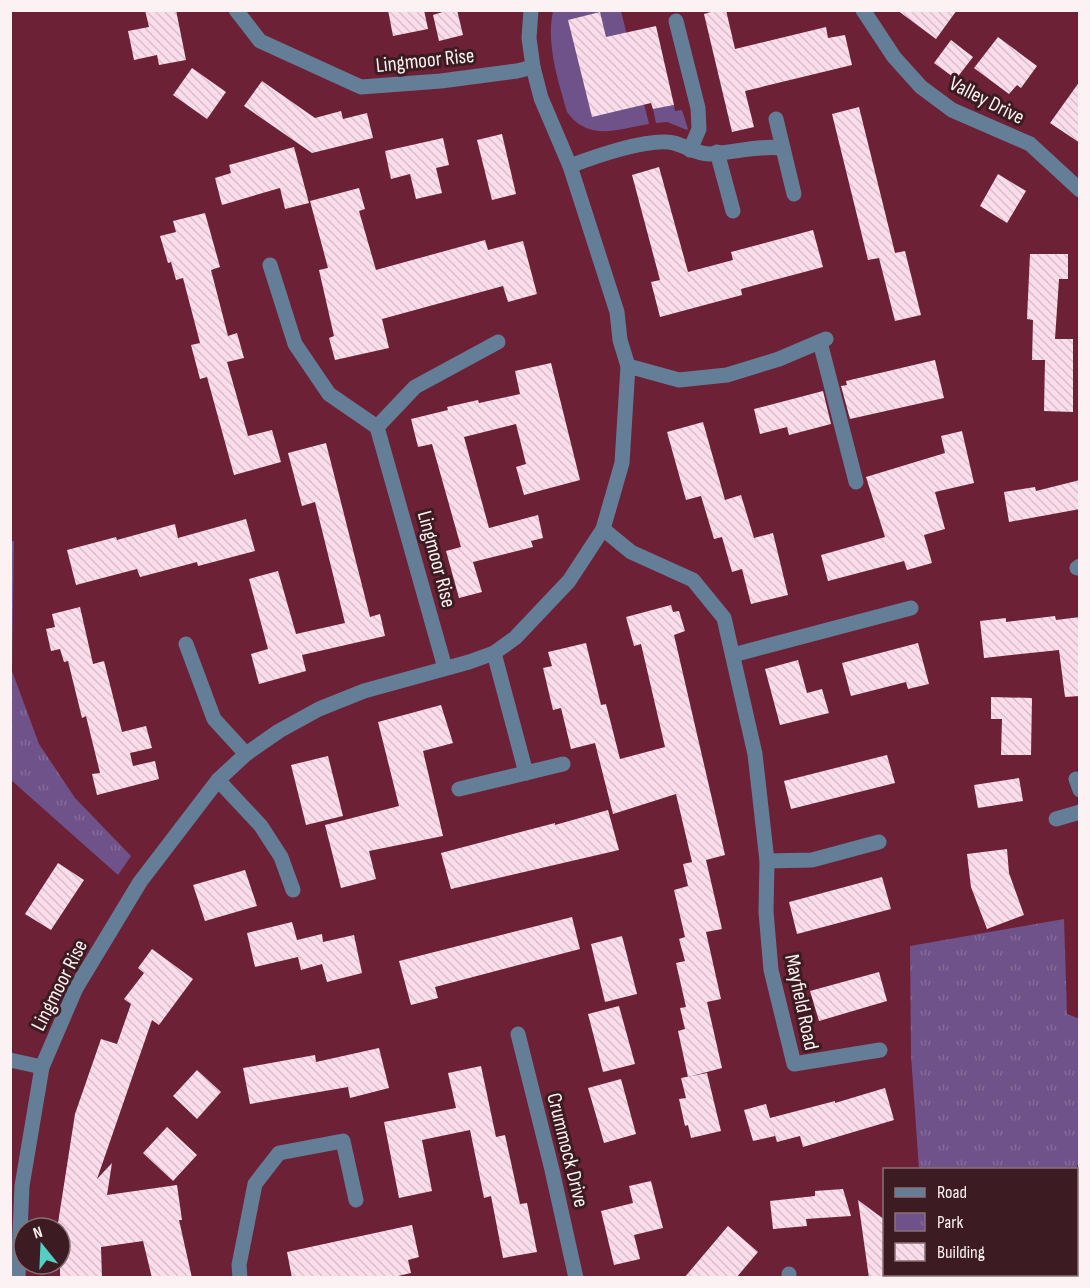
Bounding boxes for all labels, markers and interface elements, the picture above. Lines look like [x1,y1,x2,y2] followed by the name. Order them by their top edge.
[375,43,476,78] street label: Lingmoor Rise
[945,71,1029,130] street label: Valley Drive
[412,508,461,610] street label: Lingmoor Rise
[26,935,93,1035] street label: Lingmoor Rise
[779,952,824,1052] street label: Mayfield Road
[541,1090,594,1210] street label: Crummock Drive
[883,1168,1078,1276] legend
[937,1182,967,1203] text: Road
[937,1212,963,1233] text: Park
[12,1216,72,1276] north arrow
[31,1223,45,1244] text: N
[937,1242,985,1263] text: Building

